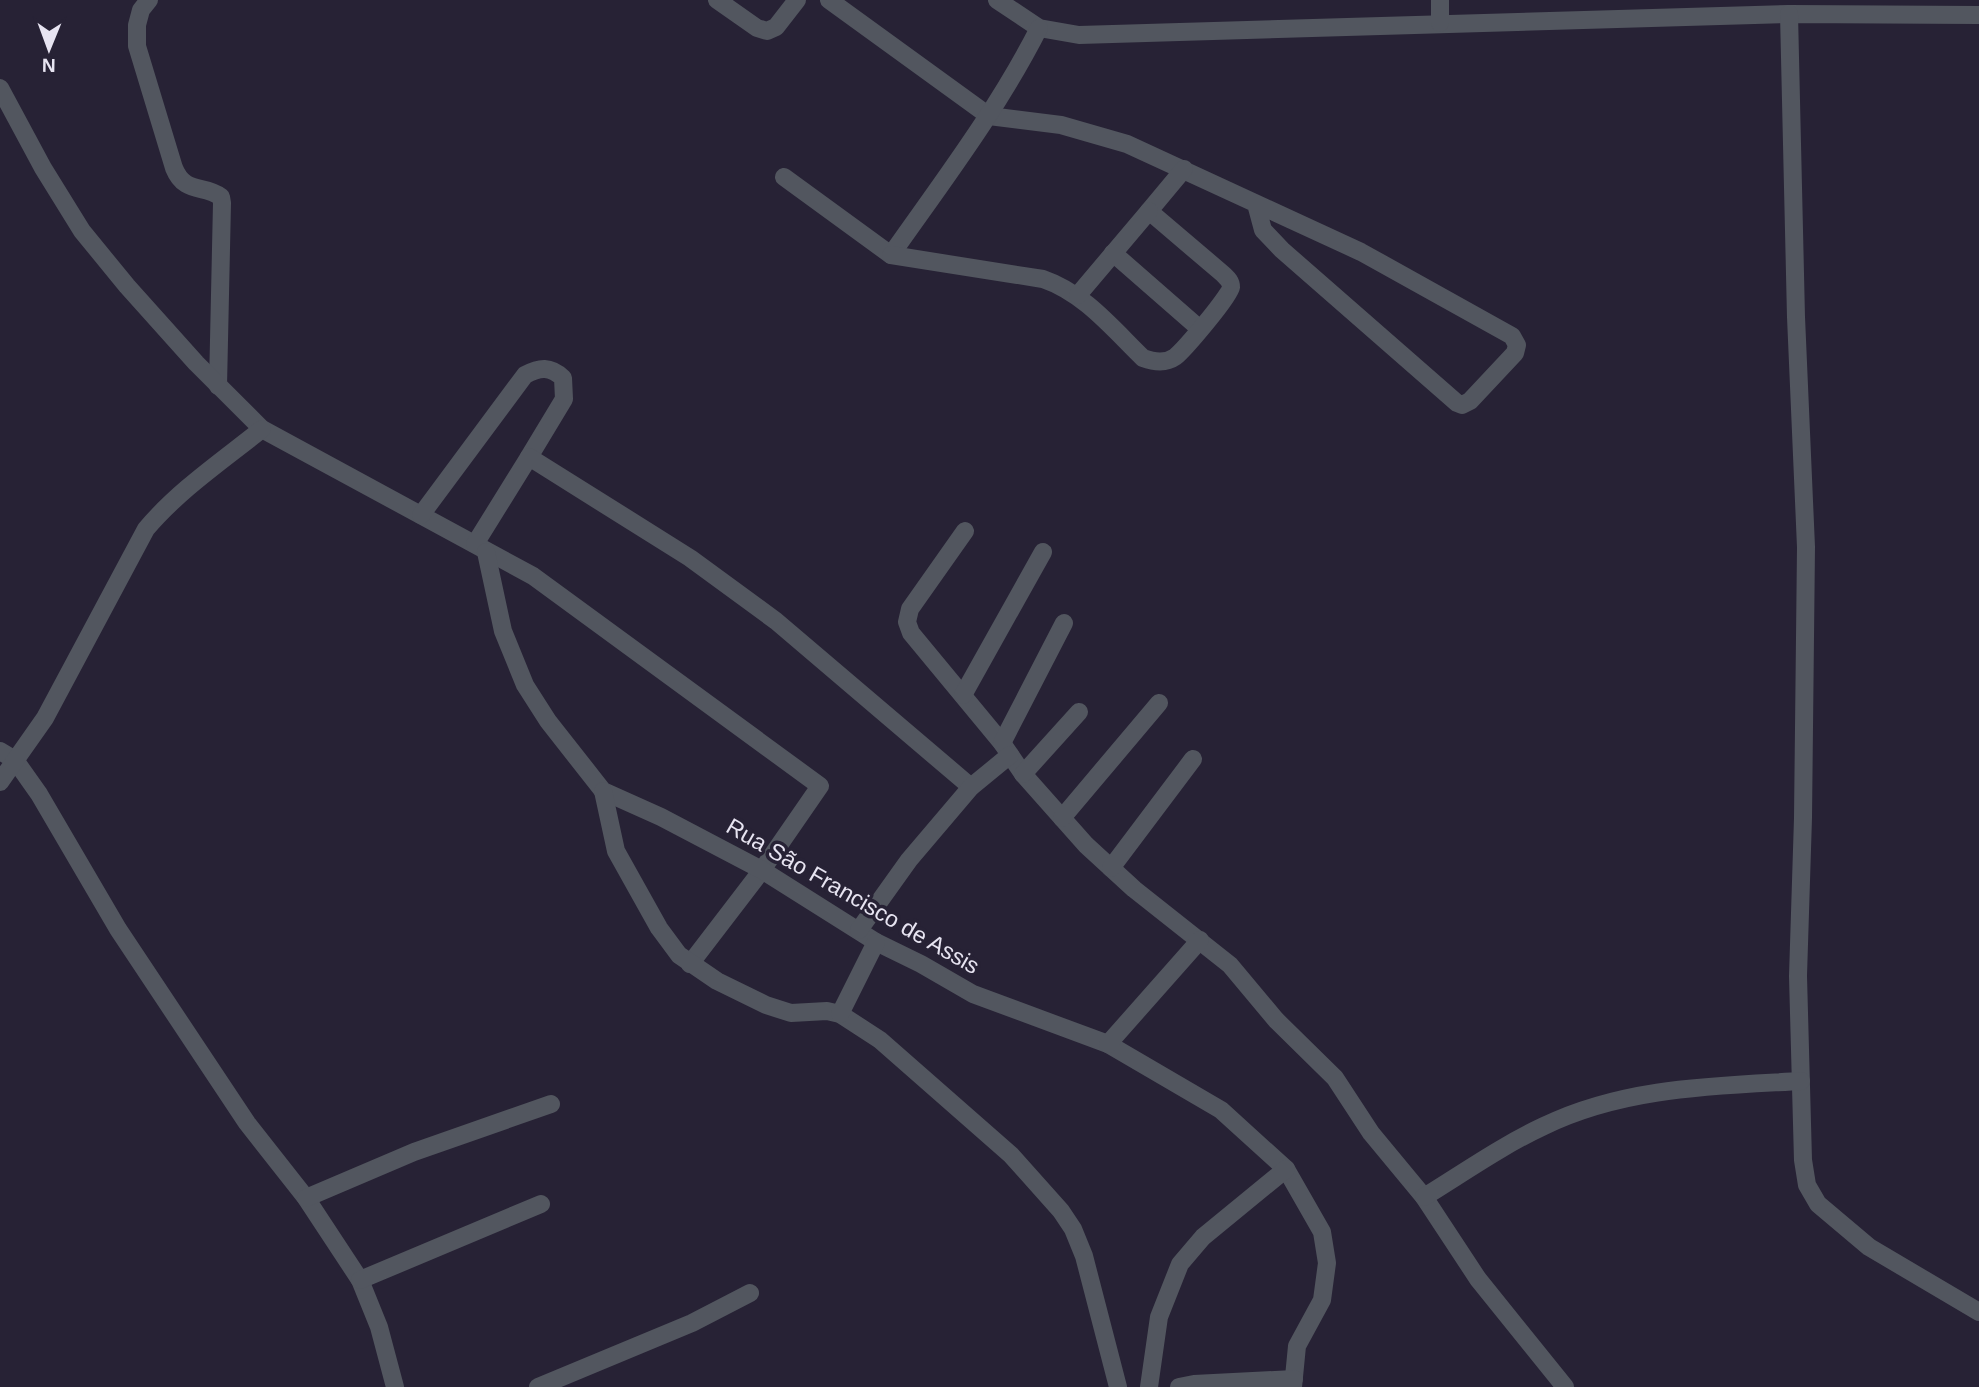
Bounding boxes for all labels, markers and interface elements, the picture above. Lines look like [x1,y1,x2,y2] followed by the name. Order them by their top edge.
[14,14,84,84] north arrow
[42,55,56,76] text: N
[722,813,984,979] street label: Rua São Francisco de Assis

